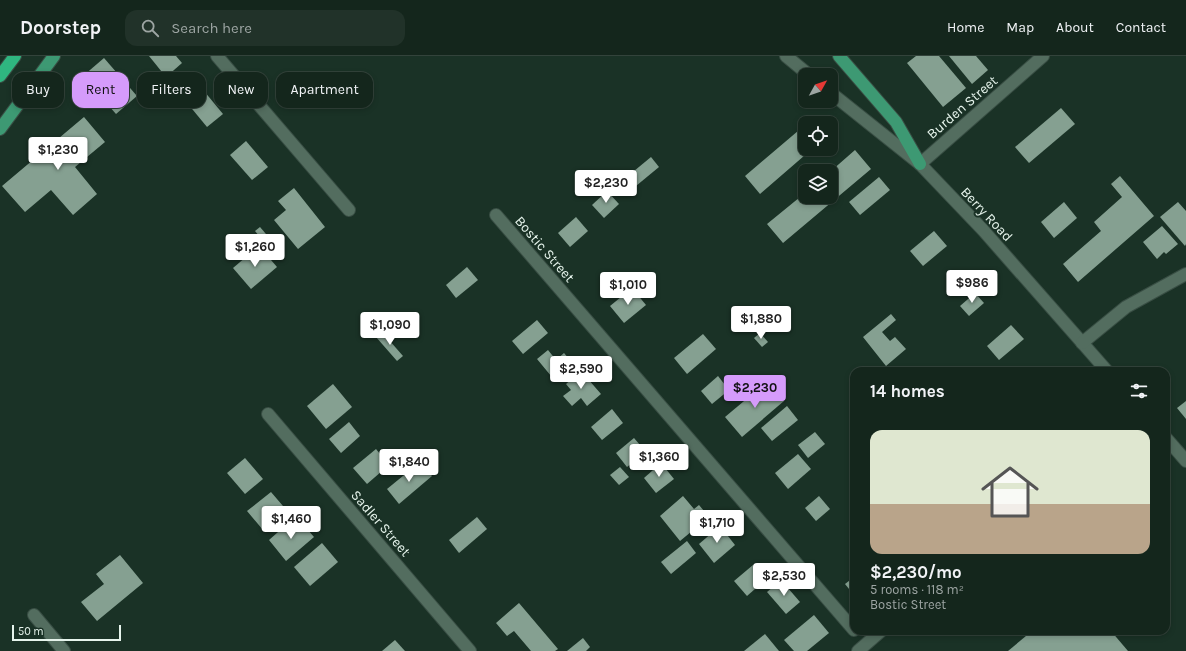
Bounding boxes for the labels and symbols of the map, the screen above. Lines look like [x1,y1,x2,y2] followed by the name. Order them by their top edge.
[798,68,838,108] north arrow
[924,72,1001,143] street label: Burden Street
[25,137,91,171] pin: $1,230
[573,170,639,204] pin: $2,230
[957,184,1016,245] street label: Berry Road
[511,213,578,286] street label: Bostic Street
[222,234,288,268] pin: $1,260
[948,270,996,304] pin: $986
[595,272,661,306] pin: $1,010
[728,306,794,340] pin: $1,880
[357,312,423,346] pin: $1,090
[548,356,614,390] pin: $2,590
[722,375,788,409] pin: $2,230
[626,444,692,478] pin: $1,360
[376,449,442,483] pin: $1,840
[347,487,414,560] street label: Sadler Street
[258,506,324,540] pin: $1,460
[684,510,750,544] pin: $1,710
[751,563,817,597] pin: $2,530
[12,623,121,642] scale bar

